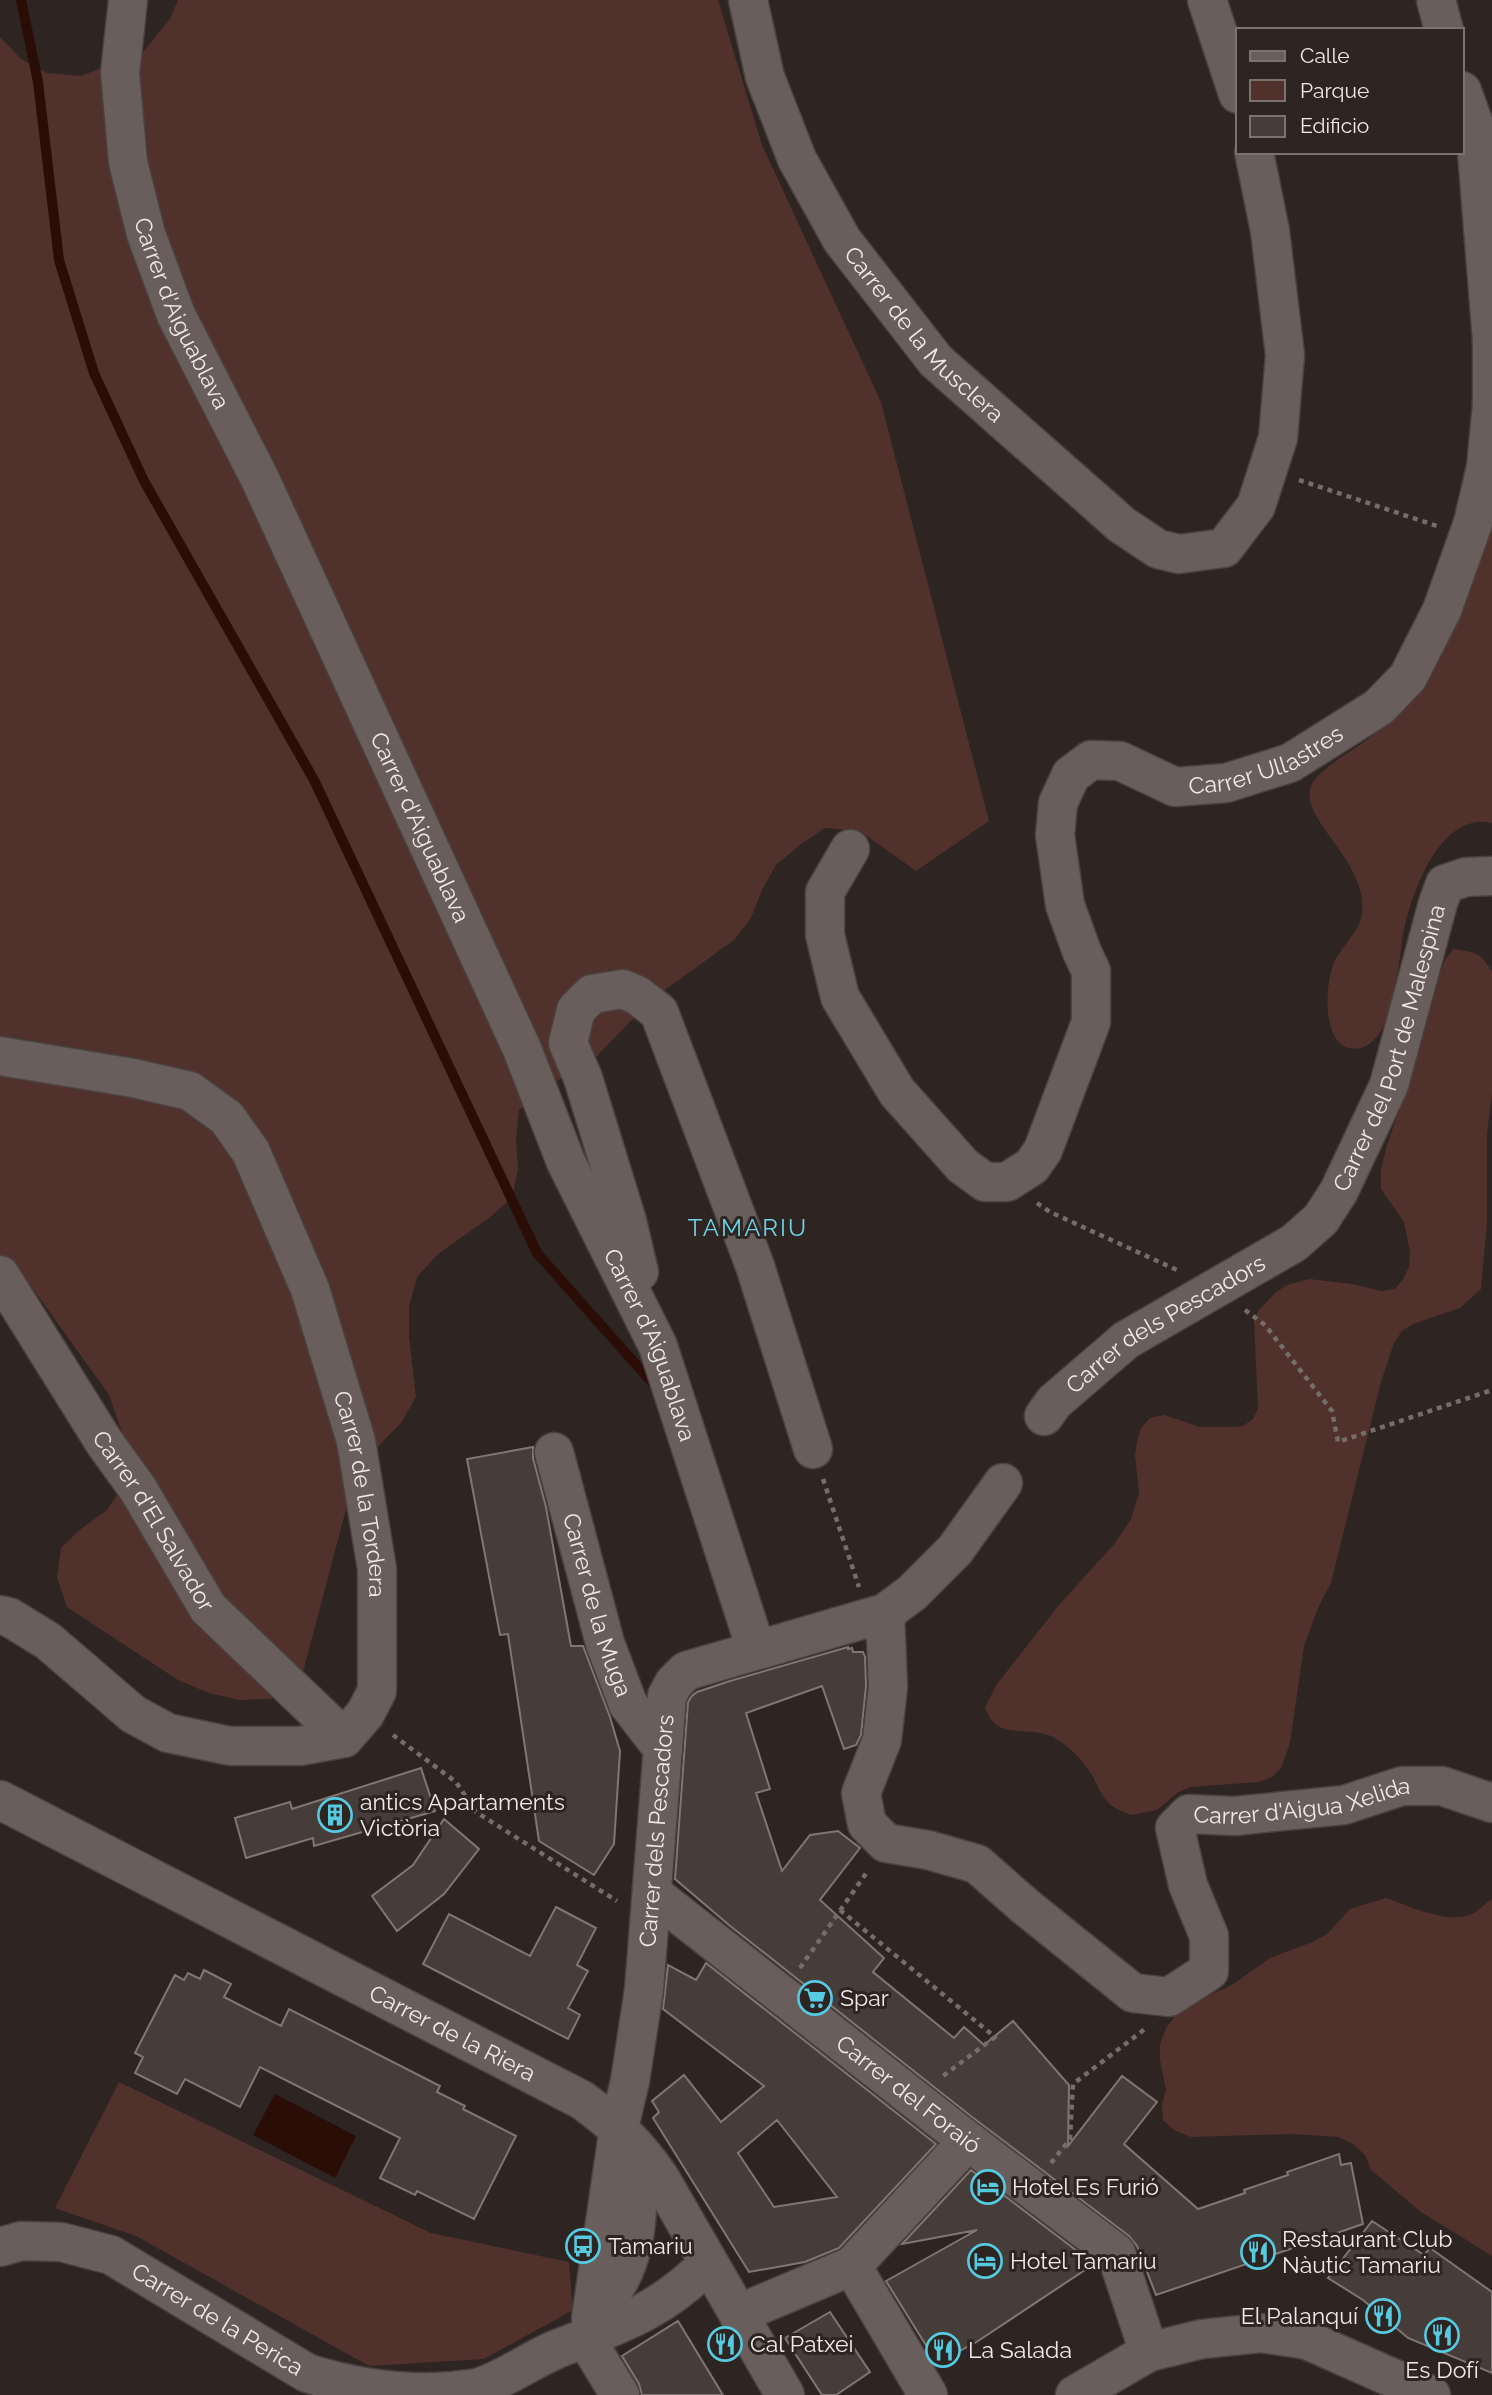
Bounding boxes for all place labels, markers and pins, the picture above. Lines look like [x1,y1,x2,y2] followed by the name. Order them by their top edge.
[360,1788,565,1841] place label: antics Apartaments Victòria
[316,1796,354,1834] building icon: antics Apartaments Victòria
[796,1979,834,2017] supermarket icon: Spar
[840,1984,889,2011] place label: Spar
[969,2168,1007,2206] hotel icon: Hotel Es Furió
[1012,2173,1159,2200] place label: Hotel Es Furió
[1282,2225,1452,2278] place label: Restaurant Club Nàutic Tamariu
[564,2227,602,2265] bus stop icon: Tamariu
[608,2232,693,2259] place label: Tamariu
[1239,2233,1277,2271] restaurant icon: Restaurant Club Nàutic Tamariu
[966,2242,1004,2280] hotel icon: Hotel Tamariu
[1010,2247,1157,2274] place label: Hotel Tamariu
[1364,2297,1402,2335] restaurant icon: El Palanquí
[1241,2302,1359,2329] place label: El Palanquí
[1423,2316,1461,2354] restaurant icon: Es Dofí
[706,2325,744,2363] restaurant icon: Cal Patxei
[750,2330,854,2357] place label: Cal Patxei
[924,2331,962,2369] restaurant icon: La Salada
[968,2336,1072,2363] place label: La Salada
[1405,2356,1480,2383] place label: Es Dofí

